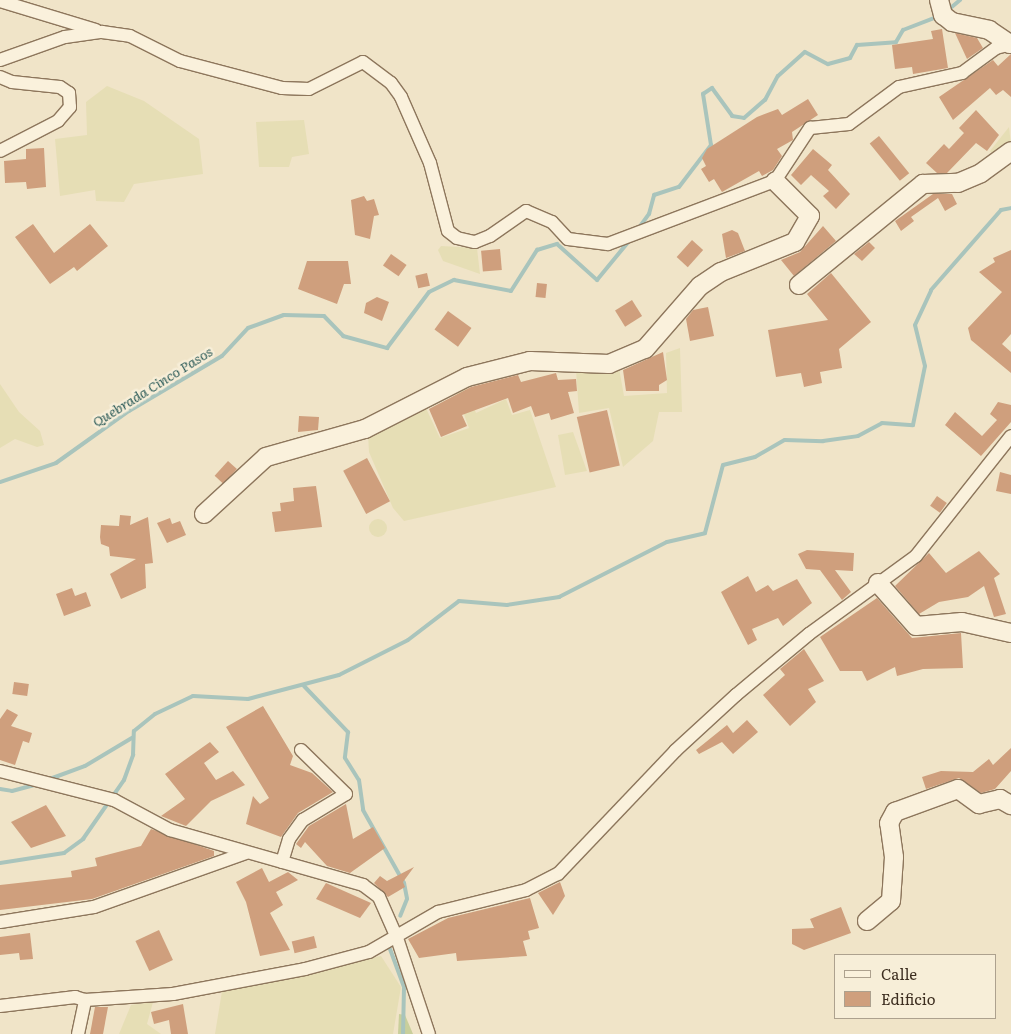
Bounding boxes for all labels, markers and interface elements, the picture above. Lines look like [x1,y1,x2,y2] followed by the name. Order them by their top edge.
[89,342,215,430] water label: Quebrada Cinco Pasos
[834,954,996,1019] legend
[881,962,917,985] text: Calle
[881,987,936,1010] text: Edificio

